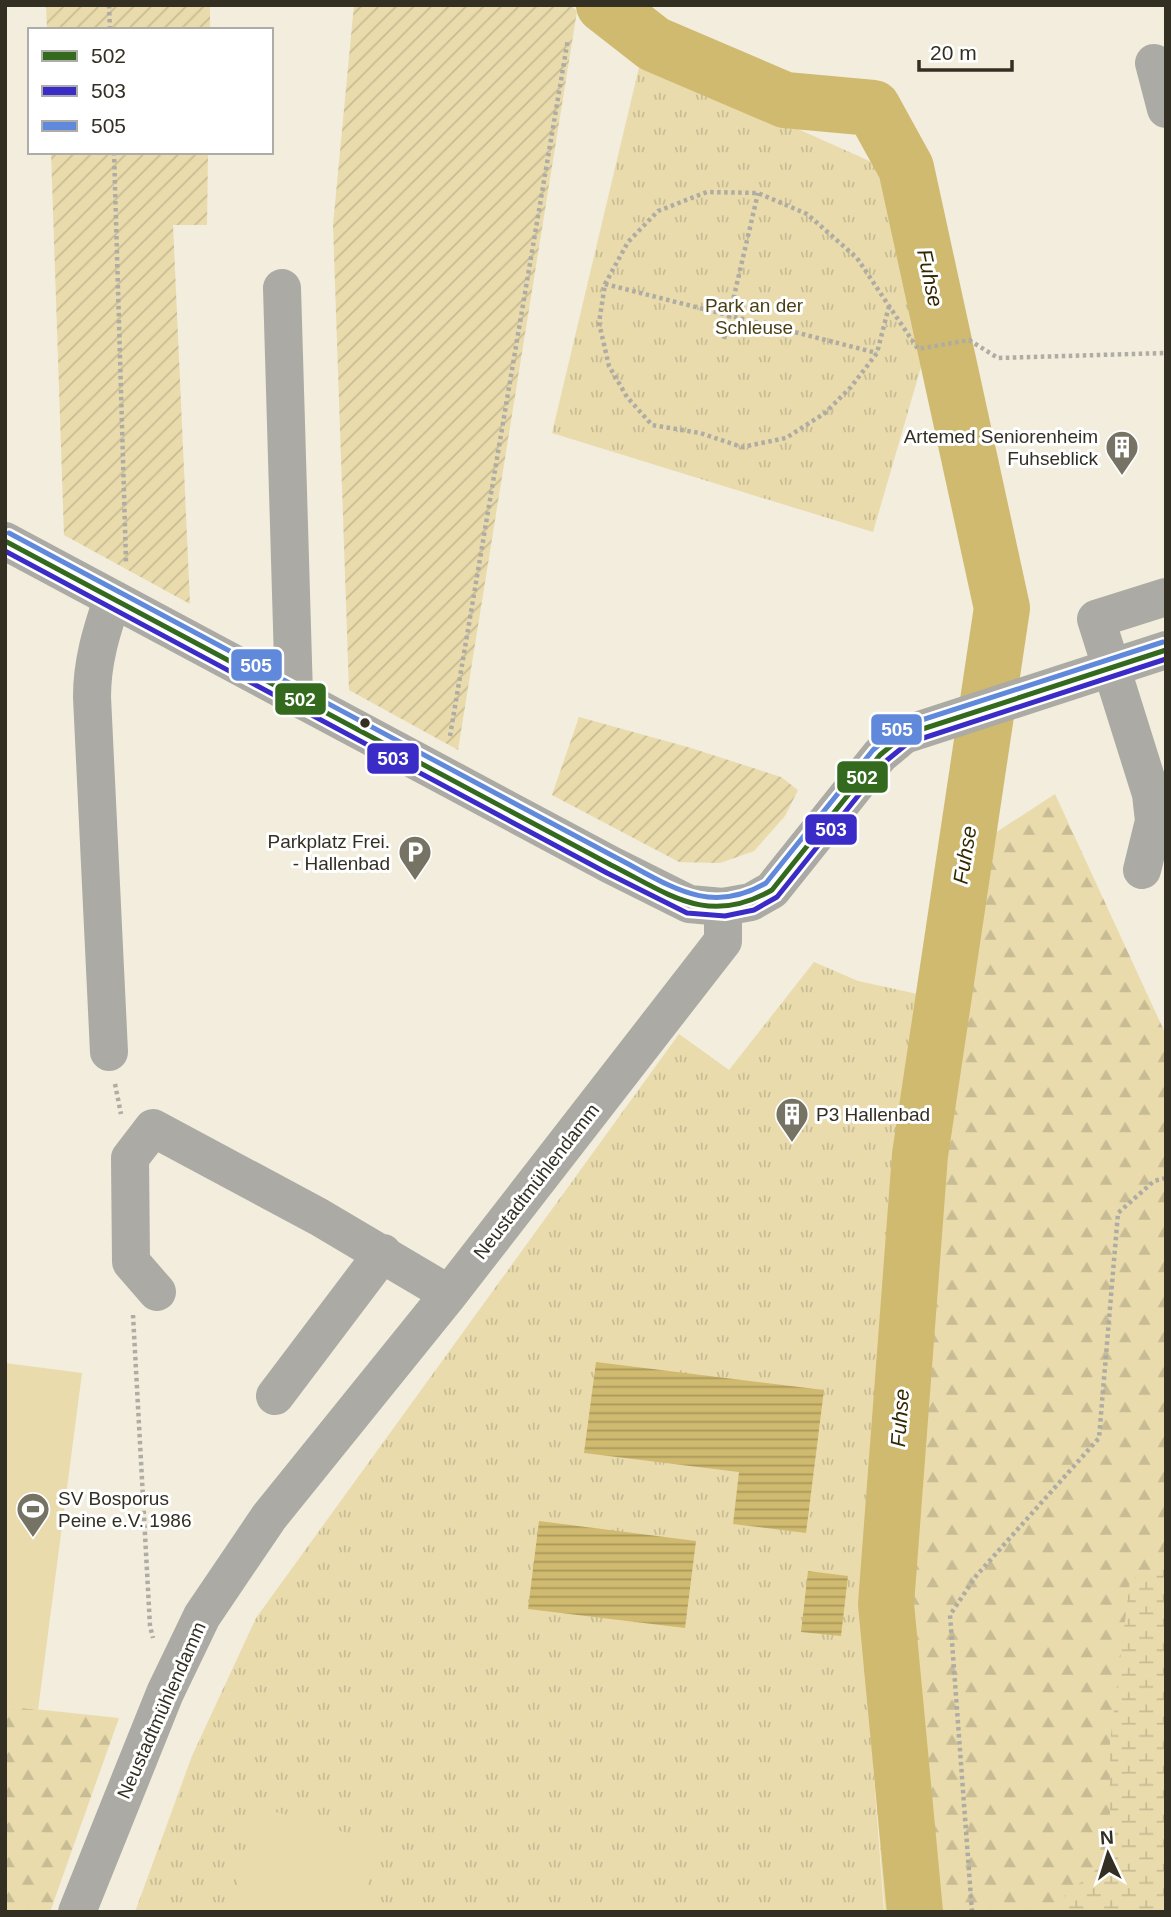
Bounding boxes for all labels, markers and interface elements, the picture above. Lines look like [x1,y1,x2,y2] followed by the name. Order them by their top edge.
[28,28,273,154] legend
[919,28,1012,72] scale bar
[930,41,977,64] text: 20 m
[91,44,126,67] text: 502
[91,79,126,102] text: 503
[91,114,126,137] text: 505
[913,247,948,309] water label: Fuhse
[705,295,804,338] park label: Park an der Schleuse
[904,426,1098,469] place label: Artemed Seniorenheim Fuhseblick
[1103,428,1141,477] building icon: Artemed Seniorenheim Fuhseblick
[230,648,283,682] line badge: 505
[240,655,272,676] text: 505
[274,682,327,716] line badge: 502
[284,689,316,710] text: 502
[870,713,923,746] line badge: 505
[358,716,372,730] unlabelled marker
[881,719,913,740] text: 505
[366,742,420,775] line badge: 503
[377,748,409,769] text: 503
[836,760,889,794] line badge: 502
[846,767,878,788] text: 502
[804,813,858,846] line badge: 503
[815,819,847,840] text: 503
[949,824,980,886] water label: Fuhse
[268,831,390,874] place label: Parkplatz Frei. - Hallenbad
[396,833,434,882] parking icon: Parkplatz Frei. - Hallenbad
[773,1095,811,1144] building icon: P3 Hallenbad
[469,1100,604,1263] street label: Neustadtmühlendamm
[816,1104,930,1125] place label: P3 Hallenbad
[886,1388,913,1448] water label: Fuhse
[58,1488,191,1531] place label: SV Bosporus Peine e.V. 1986
[14,1490,52,1539] sports icon: SV Bosporus Peine e.V. 1986
[113,1619,210,1802] street label: Neustadtmühlendamm
[1073,1819,1143,1889] north arrow
[1099,1827,1114,1848] text: N

